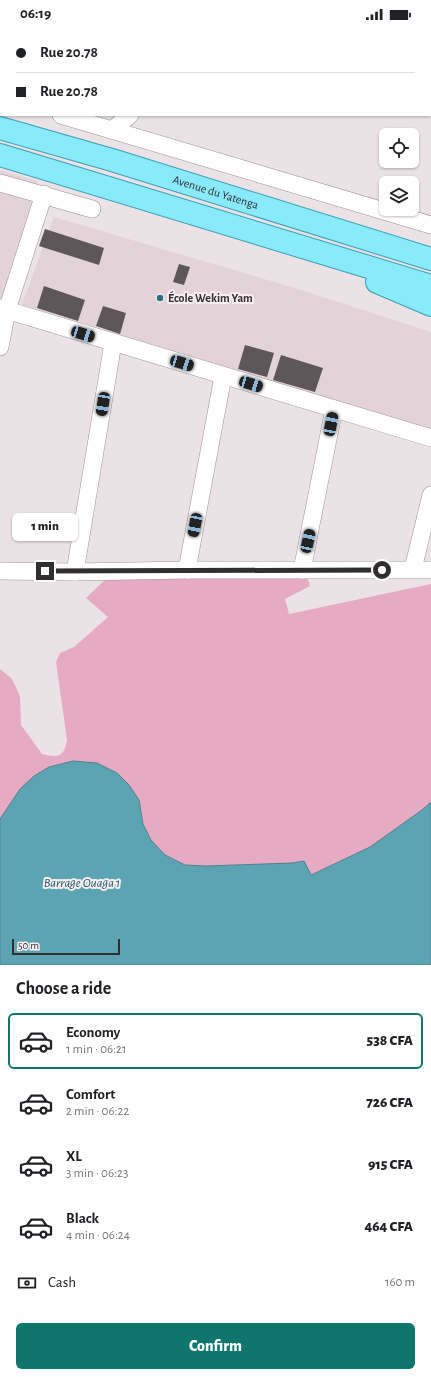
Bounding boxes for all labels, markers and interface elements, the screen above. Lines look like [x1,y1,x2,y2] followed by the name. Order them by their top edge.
[20,6,51,21] text: 06:19
[40,45,98,60] text: Rue 20.78
[40,84,98,99] text: Rue 20.78
[379,128,419,216] map controls
[379,128,419,168] button: locate
[171,173,260,211] street label: Avenue du Yatenga
[379,176,419,216] button: layers
[168,290,253,304] place label: École Wekim Yam
[155,293,165,303] marker: École Wekim Yam
[70,325,96,343] car
[169,354,195,372] car
[238,375,264,393] car
[95,391,111,417] car
[323,411,339,437] car
[187,512,203,538] car
[12,513,78,541] callout: 1 min
[31,520,59,533] text: 1 min
[300,528,316,554] car
[373,561,391,579] route start
[36,562,54,580] route end
[44,877,120,890] water label: Barrage Ouaga 1
[12,937,120,956] scale bar
[18,940,39,951] text: 50 m
[16,980,111,998] text: Choose a ride
[18,1023,54,1059] icon: car
[66,1025,120,1040] text: Economy
[367,1033,413,1048] text: 538 CFA
[66,1043,126,1056] text: 1 min · 06:21
[18,1085,54,1121] icon: car
[66,1087,115,1102] text: Comfort
[366,1095,413,1110] text: 726 CFA
[66,1105,129,1118] text: 2 min · 06:22
[18,1147,54,1183] icon: car
[66,1149,82,1164] text: XL
[368,1157,413,1172] text: 915 CFA
[66,1167,128,1180] text: 3 min · 06:23
[18,1209,54,1245] icon: car
[66,1211,99,1226] text: Black
[365,1219,413,1234] text: 464 CFA
[66,1229,130,1242] text: 4 min · 06:24
[16,1272,38,1294] icon: cash
[48,1275,76,1290] text: Cash
[385,1276,415,1289] text: 160 m
[16,1323,415,1369] button: Confirm

